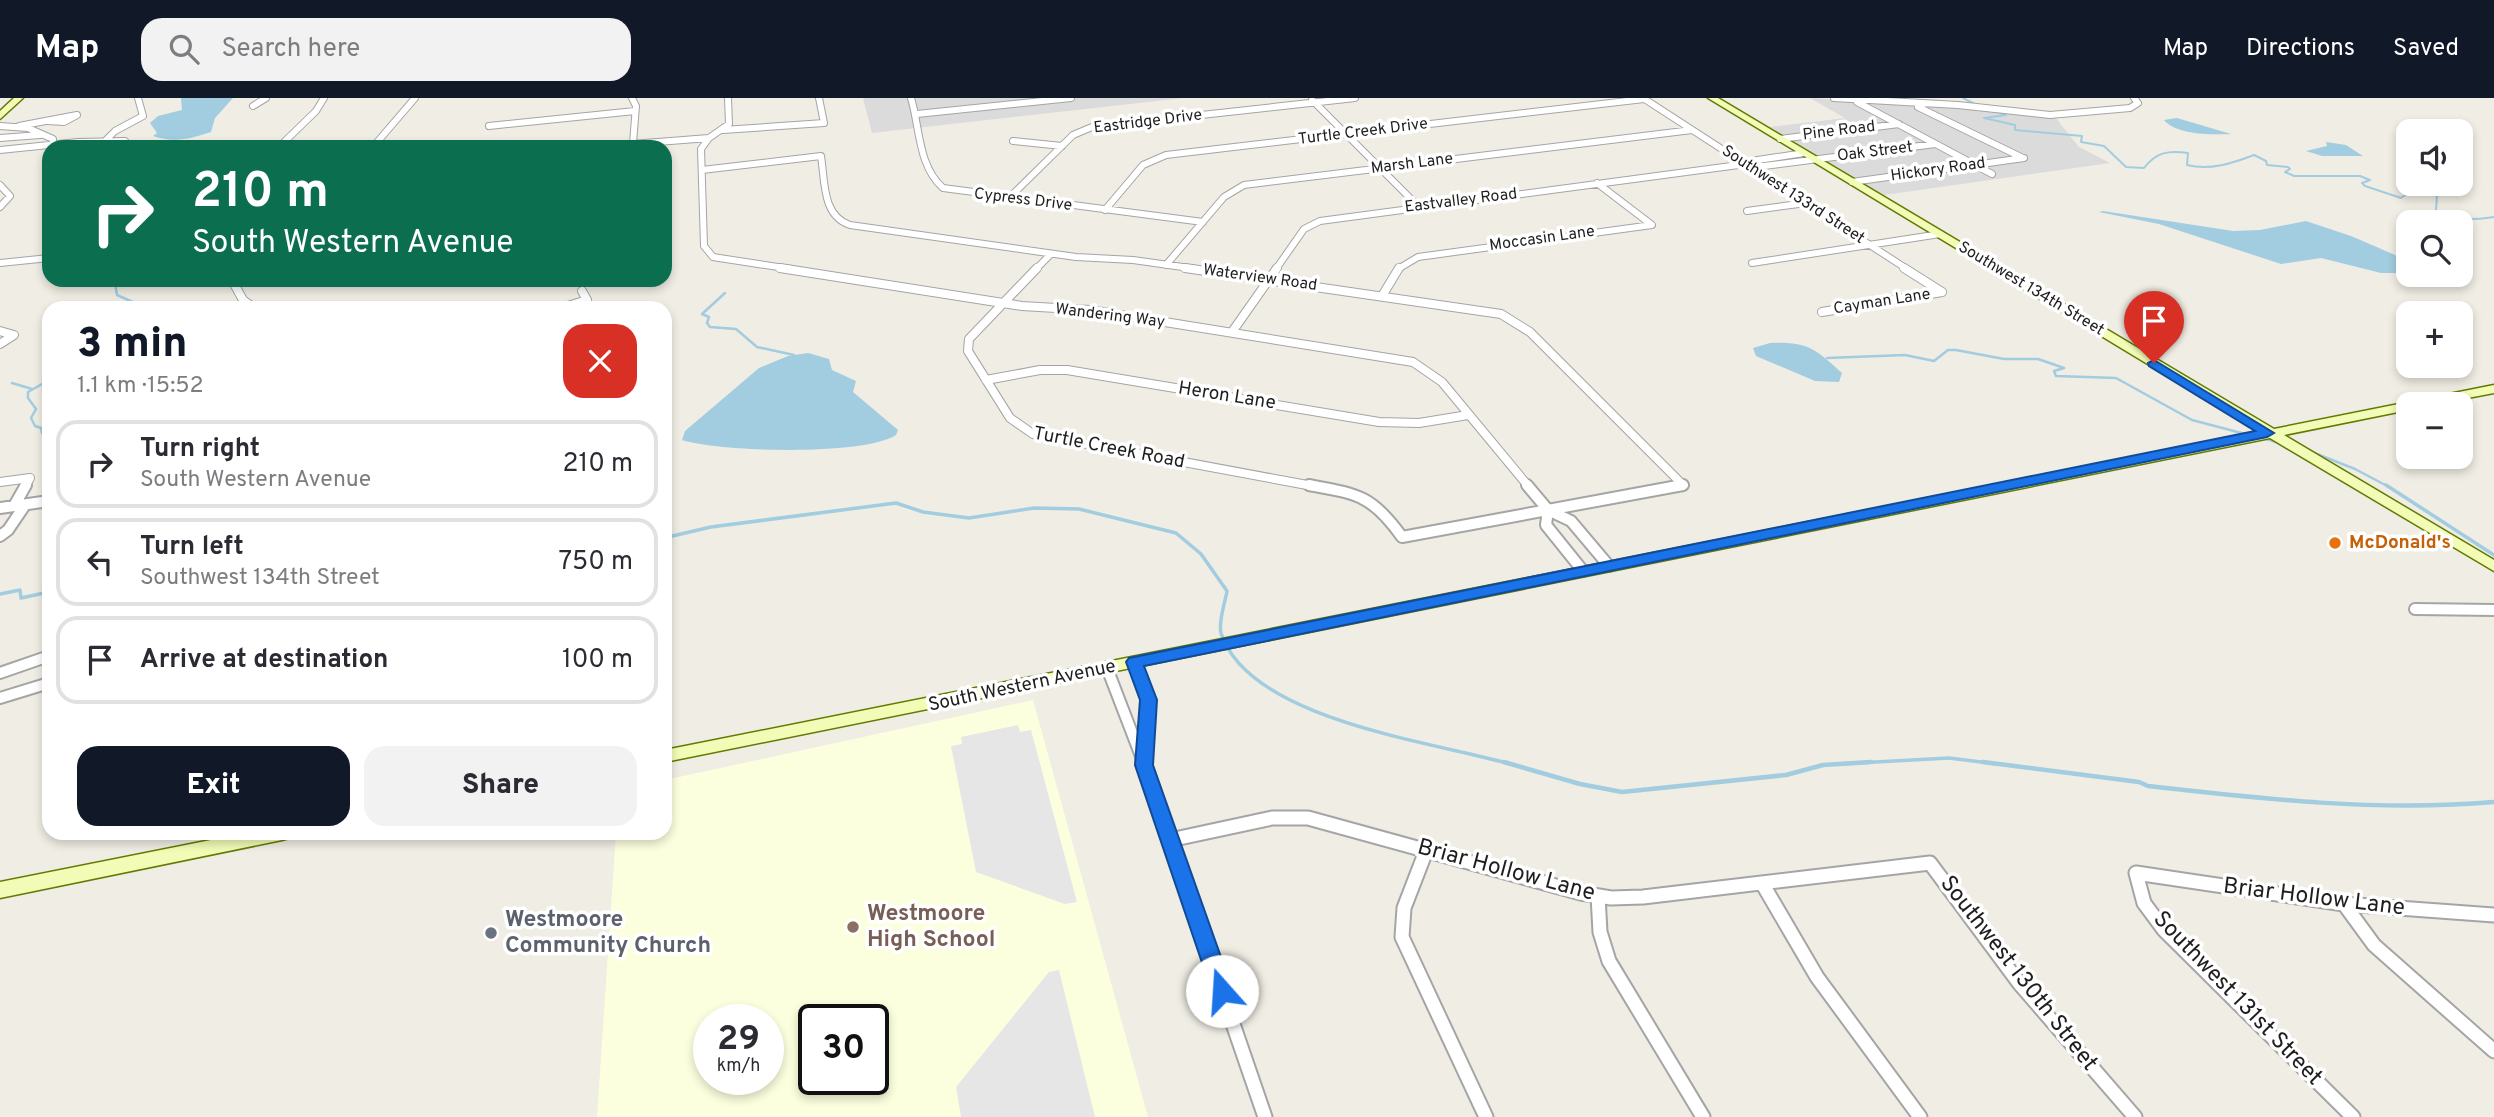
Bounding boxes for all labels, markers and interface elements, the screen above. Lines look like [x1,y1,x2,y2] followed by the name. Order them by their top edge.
[141,18,631,81] search box
[35,28,99,70] text: Map
[165,30,203,68] icon: search
[221,33,360,66] text: Search here
[2163,34,2208,64] text: Map
[2246,34,2355,64] text: Directions
[2393,34,2459,64] text: Saved
[1093,105,1203,139] street label: Eastridge Drive
[1297,114,1429,150] street label: Turtle Creek Drive
[1802,117,1876,145] street label: Pine Road
[2396,119,2473,469] map controls
[2396,119,2473,196] button: sound
[1836,137,1914,167] street label: Oak Street
[1718,141,1868,249] street label: Southwest 133rd Street
[1370,149,1454,179] street label: Marsh Lane
[1889,153,1987,187] street label: Hickory Road
[192,163,329,225] text: 210 m
[77,168,168,259] icon: right
[973,184,1073,216] street label: Cypress Drive
[1404,184,1518,218] street label: Eastvalley Road
[2396,210,2473,287] button: search
[1488,222,1596,256] street label: Moccasin Lane
[192,224,513,264] text: South Western Avenue
[1954,237,2108,341] street label: Southwest 134th Street
[1202,260,1318,296] street label: Waterview Road
[1832,284,1932,320] street label: Cayman Lane
[2124,291,2184,363] pin
[1054,299,1166,333] street label: Wandering Way
[2396,301,2473,378] button: +
[2135,302,2173,340] icon: arrive
[77,319,188,372] text: 3 min
[563,324,637,398] button: close
[77,372,204,401] text: 1.1 km · 15:52
[1177,376,1277,416] street label: Heron Lane
[2396,392,2473,469] button: −
[1031,422,1187,474] street label: Turtle Creek Road
[140,433,260,466] text: Turn right
[81,445,119,483] icon: right
[563,448,633,481] text: 210 m
[140,466,371,495] text: South Western Avenue
[140,531,244,564] text: Turn left
[2349,531,2451,555] place label: McDonald's
[2327,535,2343,551] marker: McDonald's
[81,543,119,581] icon: left
[559,546,633,579] text: 750 m
[140,564,380,593] text: Southwest 134th Street
[81,641,119,679] icon: arrive
[140,644,388,677] text: Arrive at destination
[562,644,633,677] text: 100 m
[926,654,1118,718] street label: South Western Avenue
[77,746,350,826] button: Exit
[364,746,637,826] button: Share
[1414,833,1598,909] street label: Briar Hollow Lane
[1933,871,2103,1077] street label: Southwest 130th Street
[2221,872,2407,924] street label: Briar Hollow Lane
[867,900,996,955] place label: Westmoore High School
[505,906,711,961] place label: Westmoore Community Church
[2146,906,2328,1092] street label: Southwest 131st Street
[845,919,861,935] marker: Westmoore High School
[483,925,499,941] marker: Westmoore Community Church
[1185,954,1259,1028] position arrow
[798,1004,889,1095] speed limit sign: 30
[717,1018,760,1062] text: 29
[717,1055,760,1078] text: km/h

